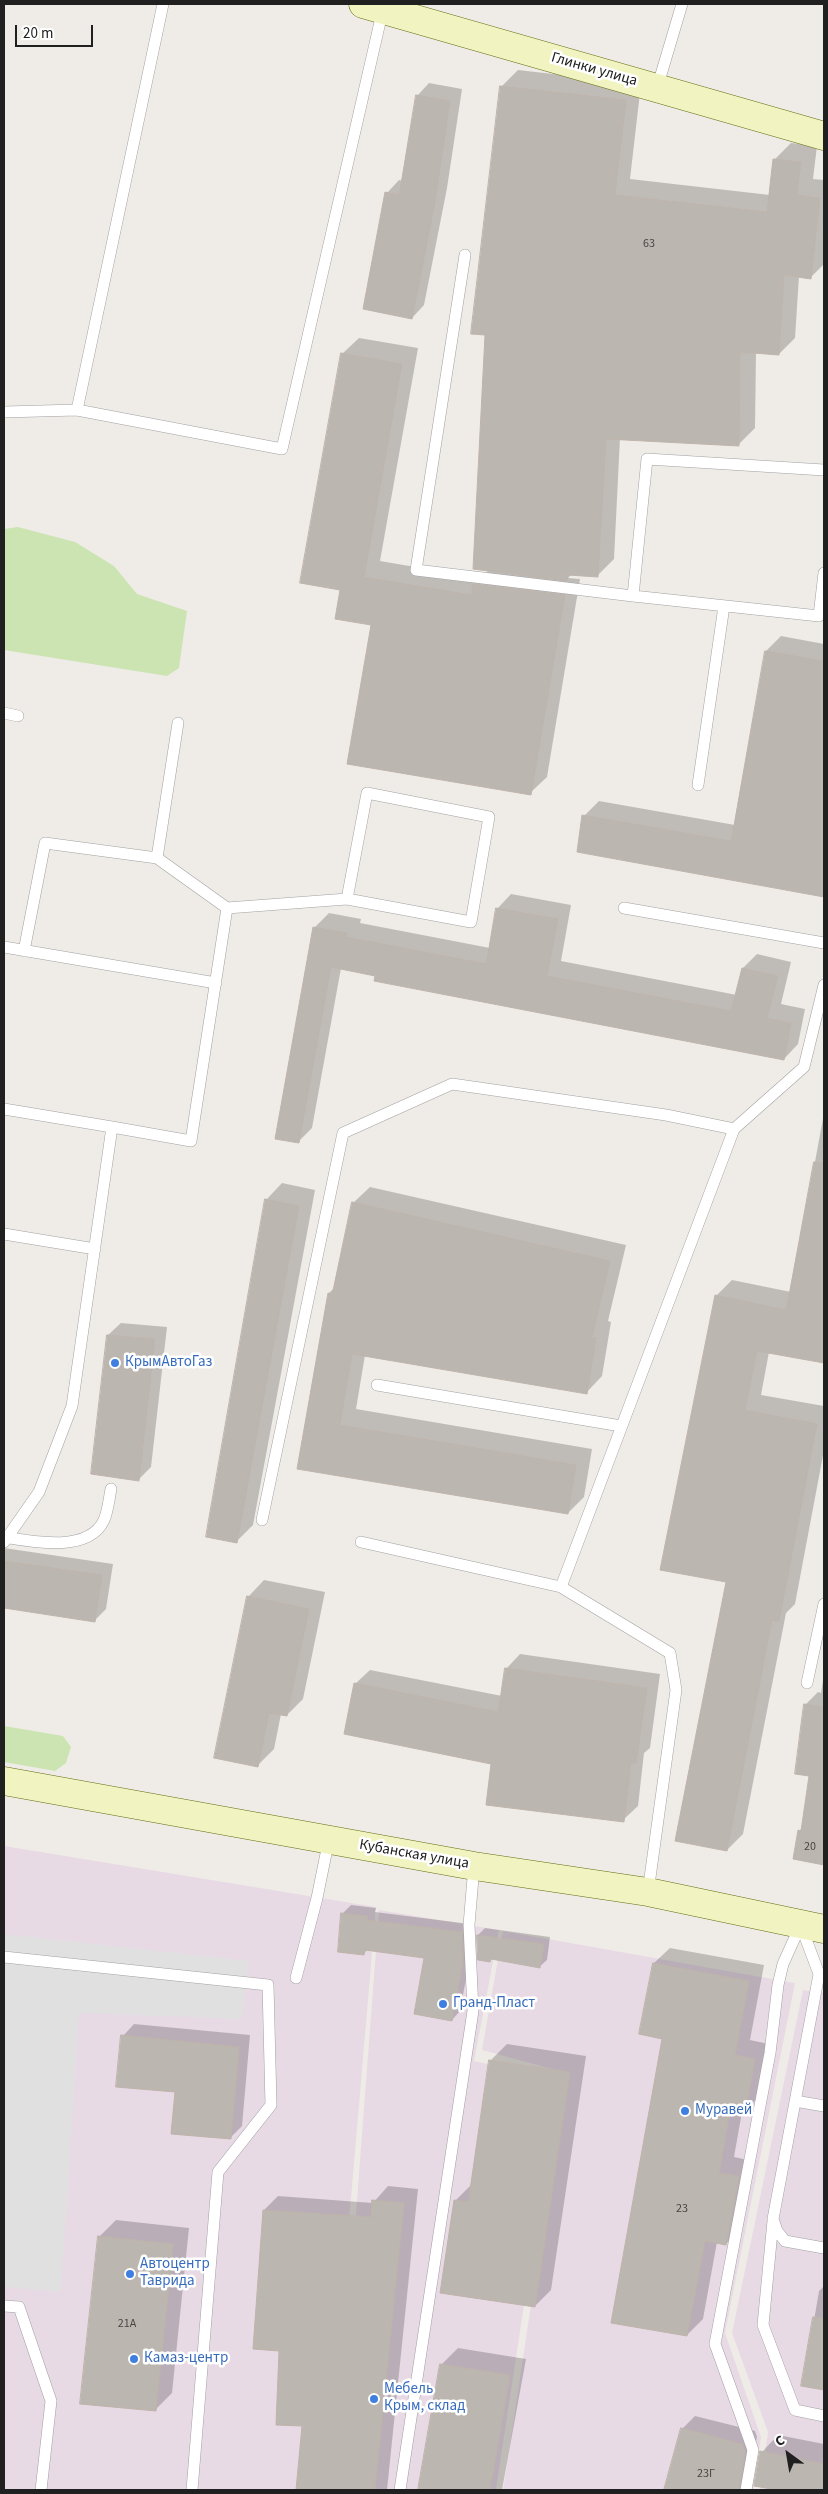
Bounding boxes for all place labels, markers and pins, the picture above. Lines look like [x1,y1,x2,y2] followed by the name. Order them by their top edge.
[125,1354,212,1372] place label: КрымАвтоГаз
[109,1357,121,1369] marker: КрымАвтоГаз
[453,1995,535,2013] place label: Гранд-Пласт
[437,1998,449,2010] marker: Гранд-Пласт
[695,2102,752,2120] place label: Муравей
[679,2105,691,2117] marker: Муравей
[140,2256,210,2291] place label: Автоцентр Таврида
[124,2268,136,2280] marker: Автоцентр Таврида
[144,2350,228,2368] place label: Камаз-центр
[128,2353,140,2365] marker: Камаз-центр
[384,2381,465,2416] place label: Мебель Крым, склад
[368,2393,380,2405] marker: Мебель Крым, склад

